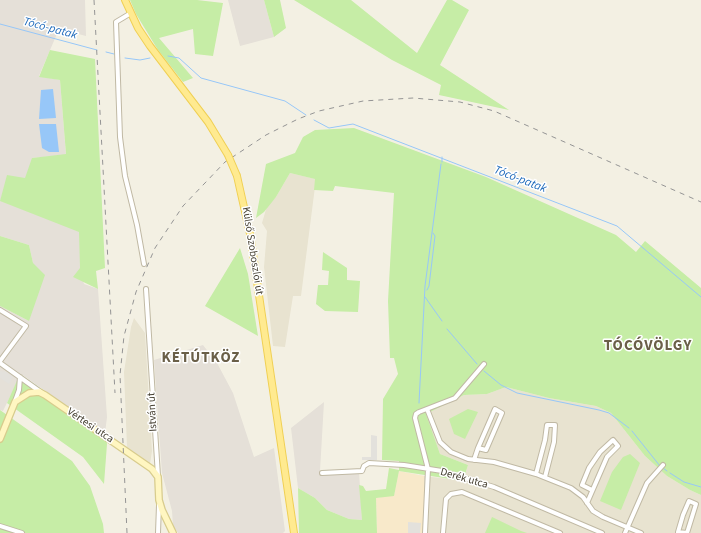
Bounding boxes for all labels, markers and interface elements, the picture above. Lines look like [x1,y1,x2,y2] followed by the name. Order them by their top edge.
[21,15,79,43] water label: Tócó-patak
[492,163,548,197] water label: Tócó-patak
[239,206,265,296] street label: Külső Szoboszlói út
[604,338,692,356] district label: TÓCÓVÖLGY
[162,350,240,368] district label: KÉTÚTKÖZ
[145,392,161,432] street label: István út
[64,406,116,446] street label: Vértesi utca
[439,466,489,492] street label: Derék utca

